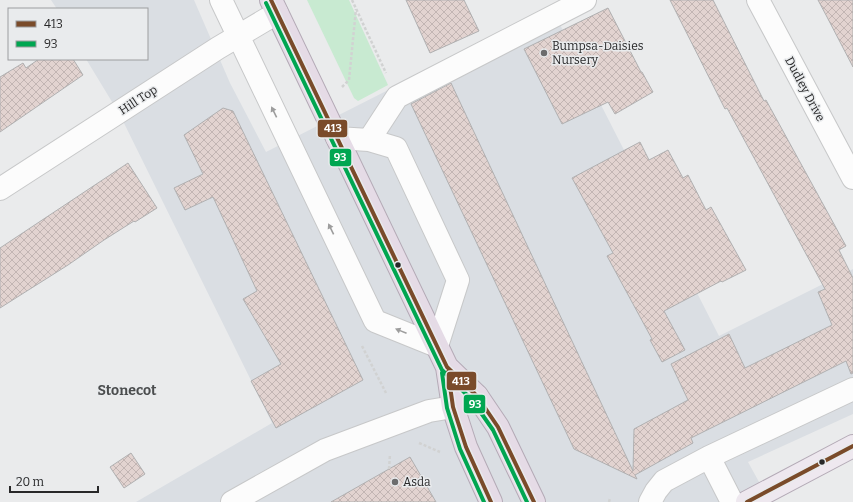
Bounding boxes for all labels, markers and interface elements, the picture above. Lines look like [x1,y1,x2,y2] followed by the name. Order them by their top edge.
[8,8,148,60] legend
[44,17,63,31] text: 413
[44,37,58,51] text: 93
[552,39,644,67] place label: Bumpsa-Daisies Nursery
[539,48,549,58] marker: Bumpsa-Daisies Nursery
[782,54,828,124] street label: Dudley Drive
[116,82,160,118] street label: Hill Top
[271,106,277,117] one-way arrow
[317,119,348,138] line badge: 413
[324,122,342,135] text: 413
[329,148,352,167] line badge: 93
[334,151,346,164] text: 93
[328,223,334,234] one-way arrow
[393,260,403,270] unlabelled marker
[394,328,406,334] one-way arrow
[446,371,477,391] line badge: 413
[452,375,470,388] text: 413
[98,382,157,399] district label: Stonecot
[463,394,486,414] line badge: 93
[469,398,481,411] text: 93
[817,457,827,467] unlabelled marker
[10,468,98,494] scale bar
[16,475,45,489] text: 20 m
[403,475,431,489] place label: Asda
[390,477,400,487] marker: Asda

